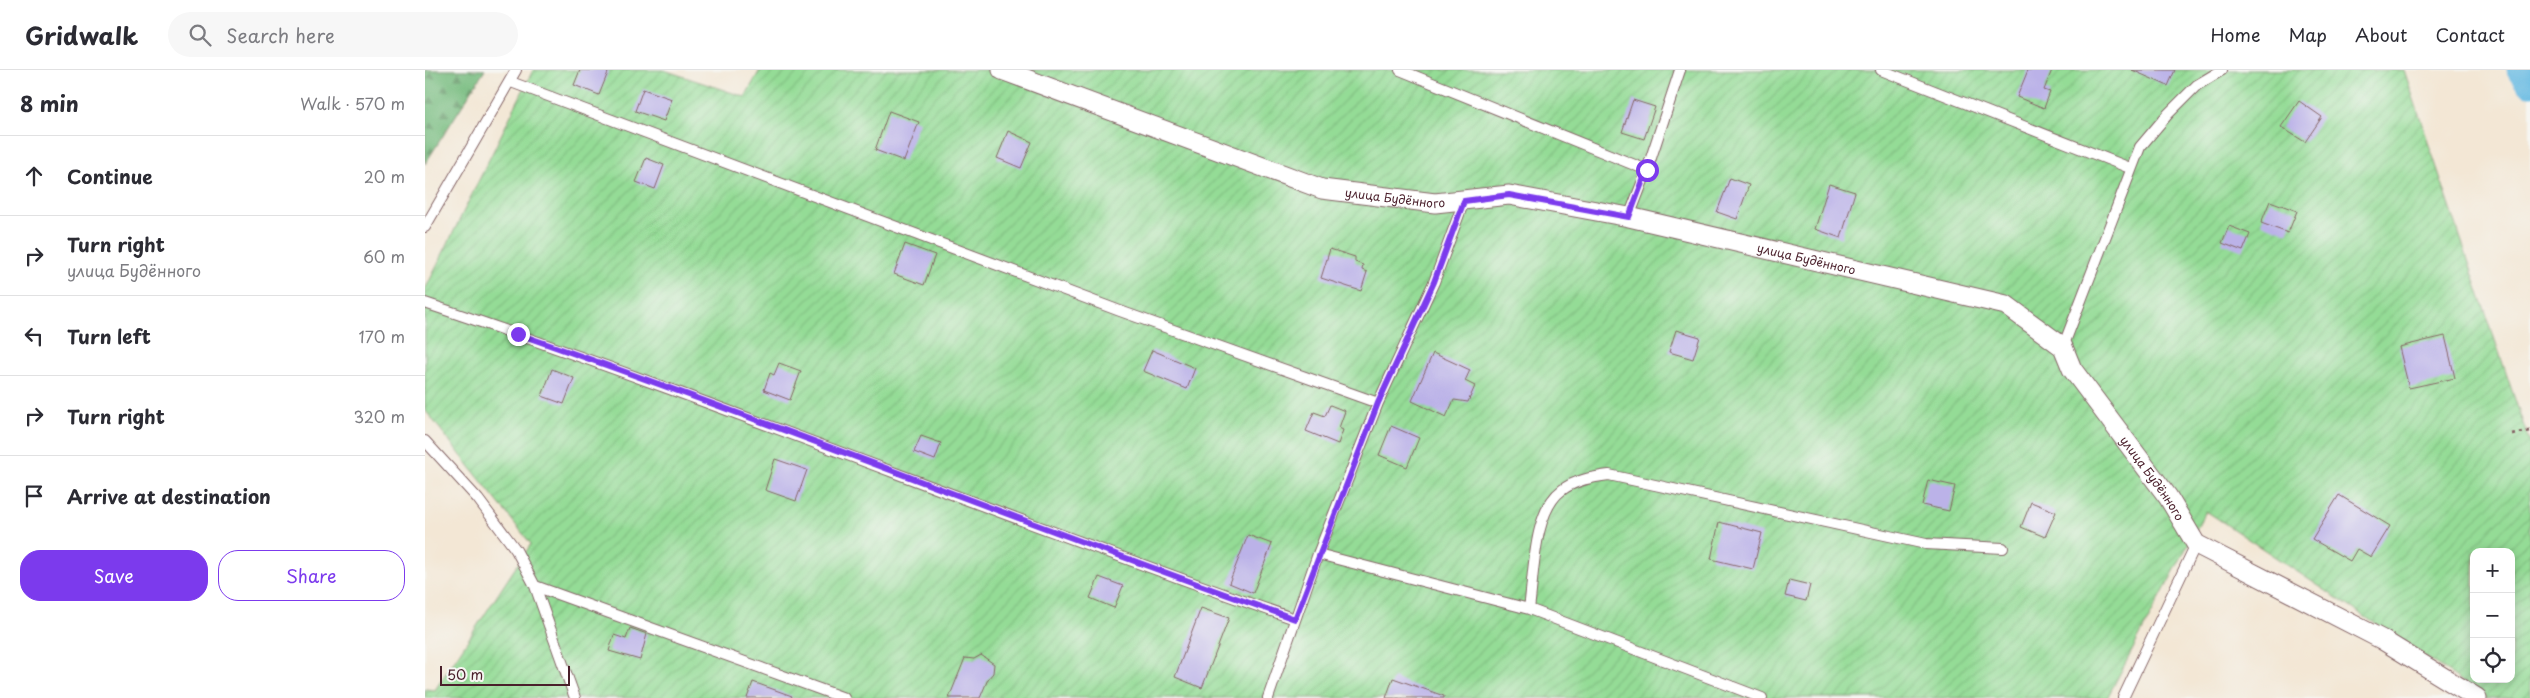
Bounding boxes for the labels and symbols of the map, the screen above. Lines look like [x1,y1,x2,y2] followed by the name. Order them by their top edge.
[1636,159,1659,182] route start
[1344,183,1446,212] street label: улица Будённого
[1755,238,1858,279] street label: улица Будённого
[507,323,530,346] route end
[2116,432,2189,524] street label: улица Будённого
[440,663,570,686] scale bar

